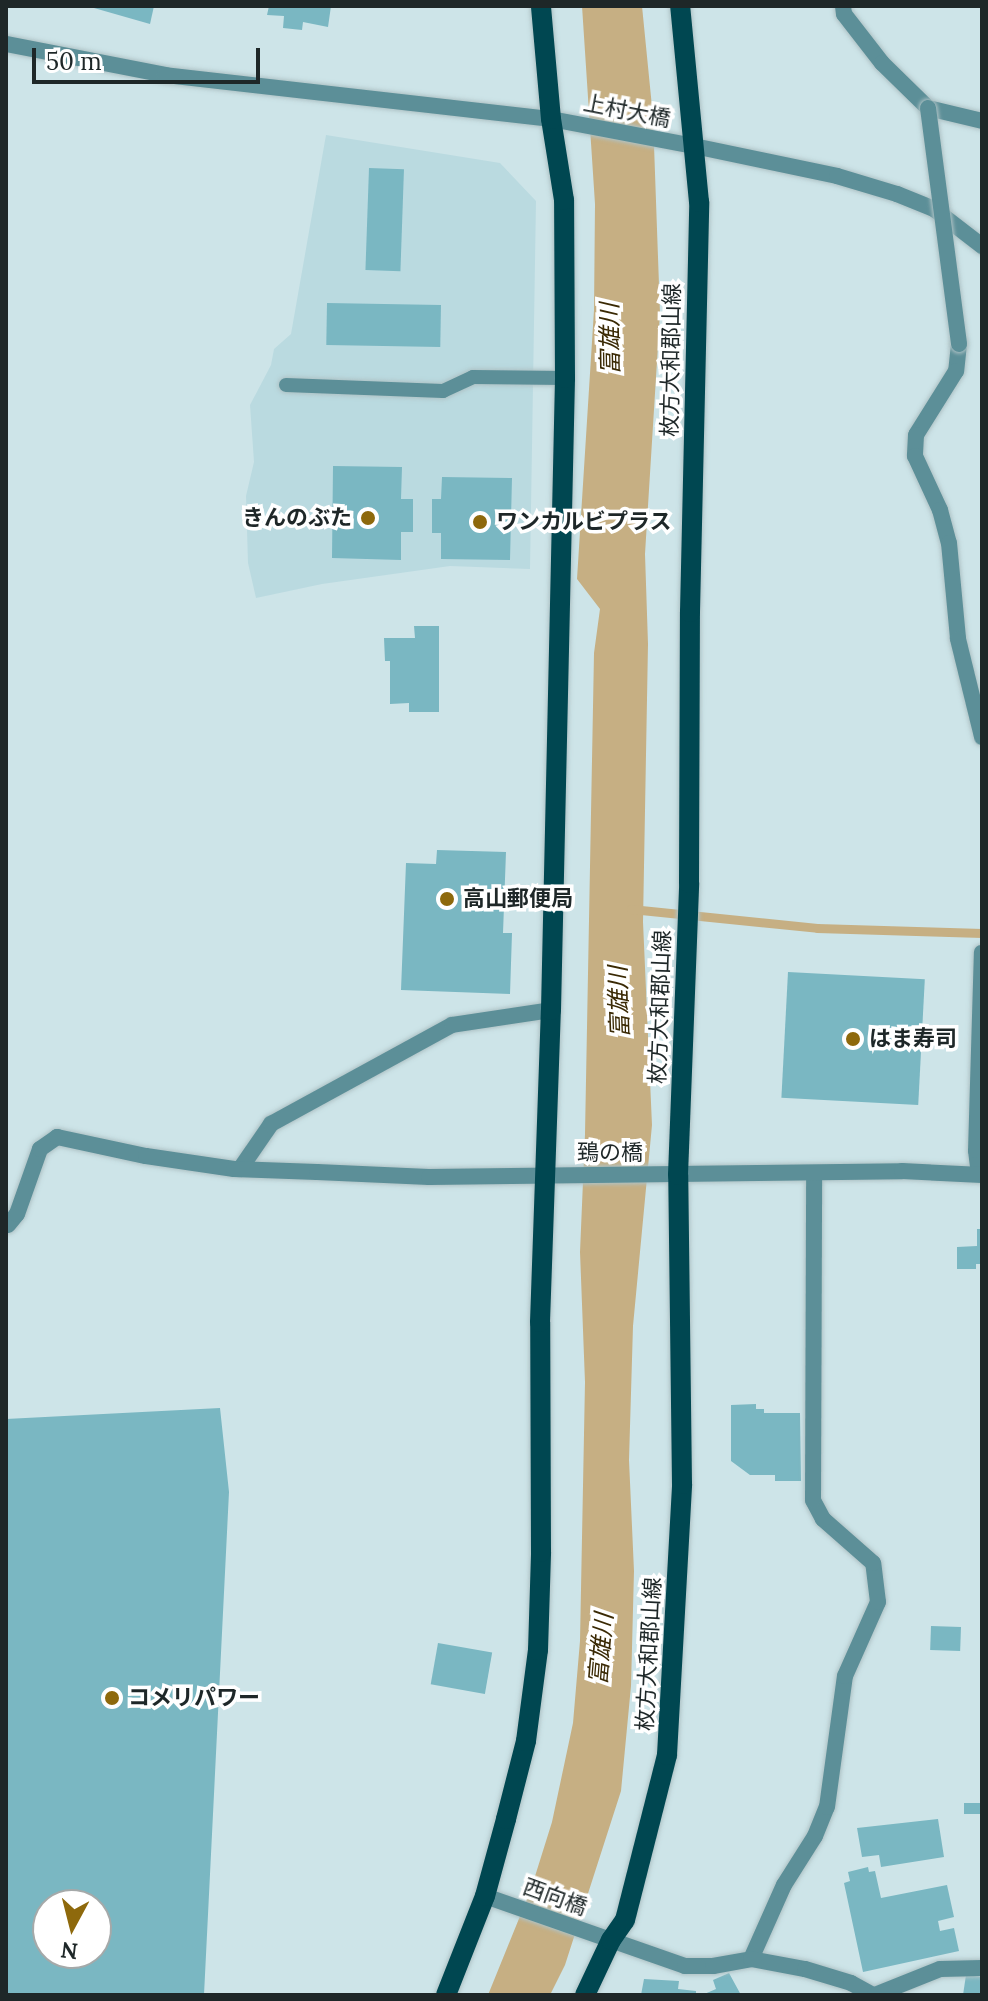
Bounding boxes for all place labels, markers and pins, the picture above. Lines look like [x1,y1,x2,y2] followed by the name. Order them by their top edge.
[242,505,352,531] place label: きんのぶた
[359,509,377,527] marker: きんのぶた
[496,509,672,535] place label: ワンカルビプラス
[471,513,489,531] marker: ワンカルビプラス
[463,886,573,912] place label: 高山郵便局
[438,890,456,908] marker: 高山郵便局
[869,1026,957,1052] place label: はま寿司
[844,1030,862,1048] marker: はま寿司
[128,1685,260,1711] place label: コメリパワー
[103,1689,121,1707] marker: コメリパワー

